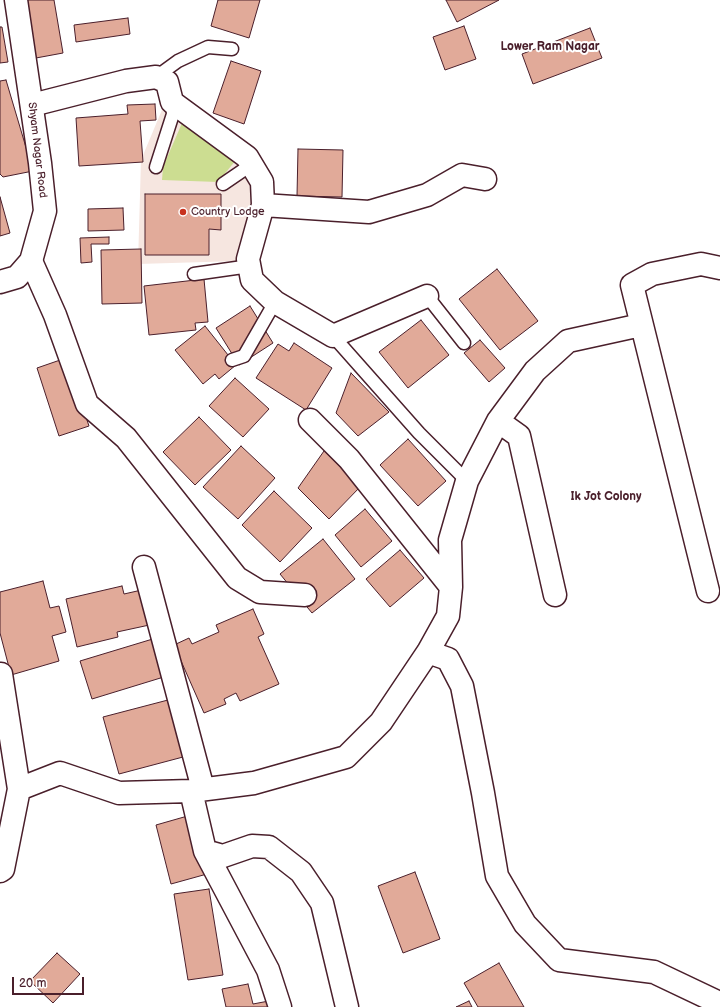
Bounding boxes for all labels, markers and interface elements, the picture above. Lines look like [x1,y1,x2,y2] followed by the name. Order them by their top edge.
[500,40,600,54] district label: Lower Ram Nagar
[25,101,49,199] street label: Shyam Nagar Road
[191,205,265,219] place label: Country Lodge
[178,207,188,217] marker: Country Lodge
[570,490,642,504] district label: Ik Jot Colony
[14,969,86,995] scale bar
[19,976,46,991] text: 20 m

